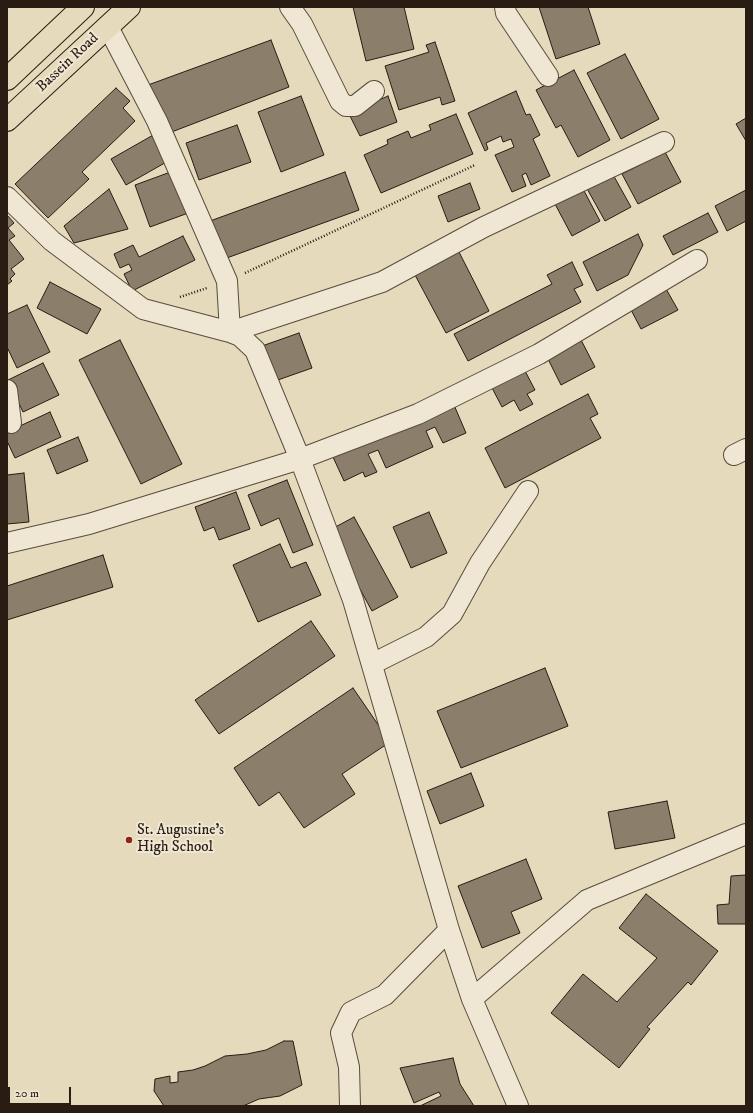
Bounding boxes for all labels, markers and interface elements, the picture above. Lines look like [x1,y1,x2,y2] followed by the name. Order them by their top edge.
[33,30,103,96] street label: Bassein Road
[137,822,224,857] place label: St. Augustine's High School
[124,835,134,845] marker: St. Augustine's High School
[10,1079,73,1105] scale bar
[15,1086,39,1101] text: 20 m

